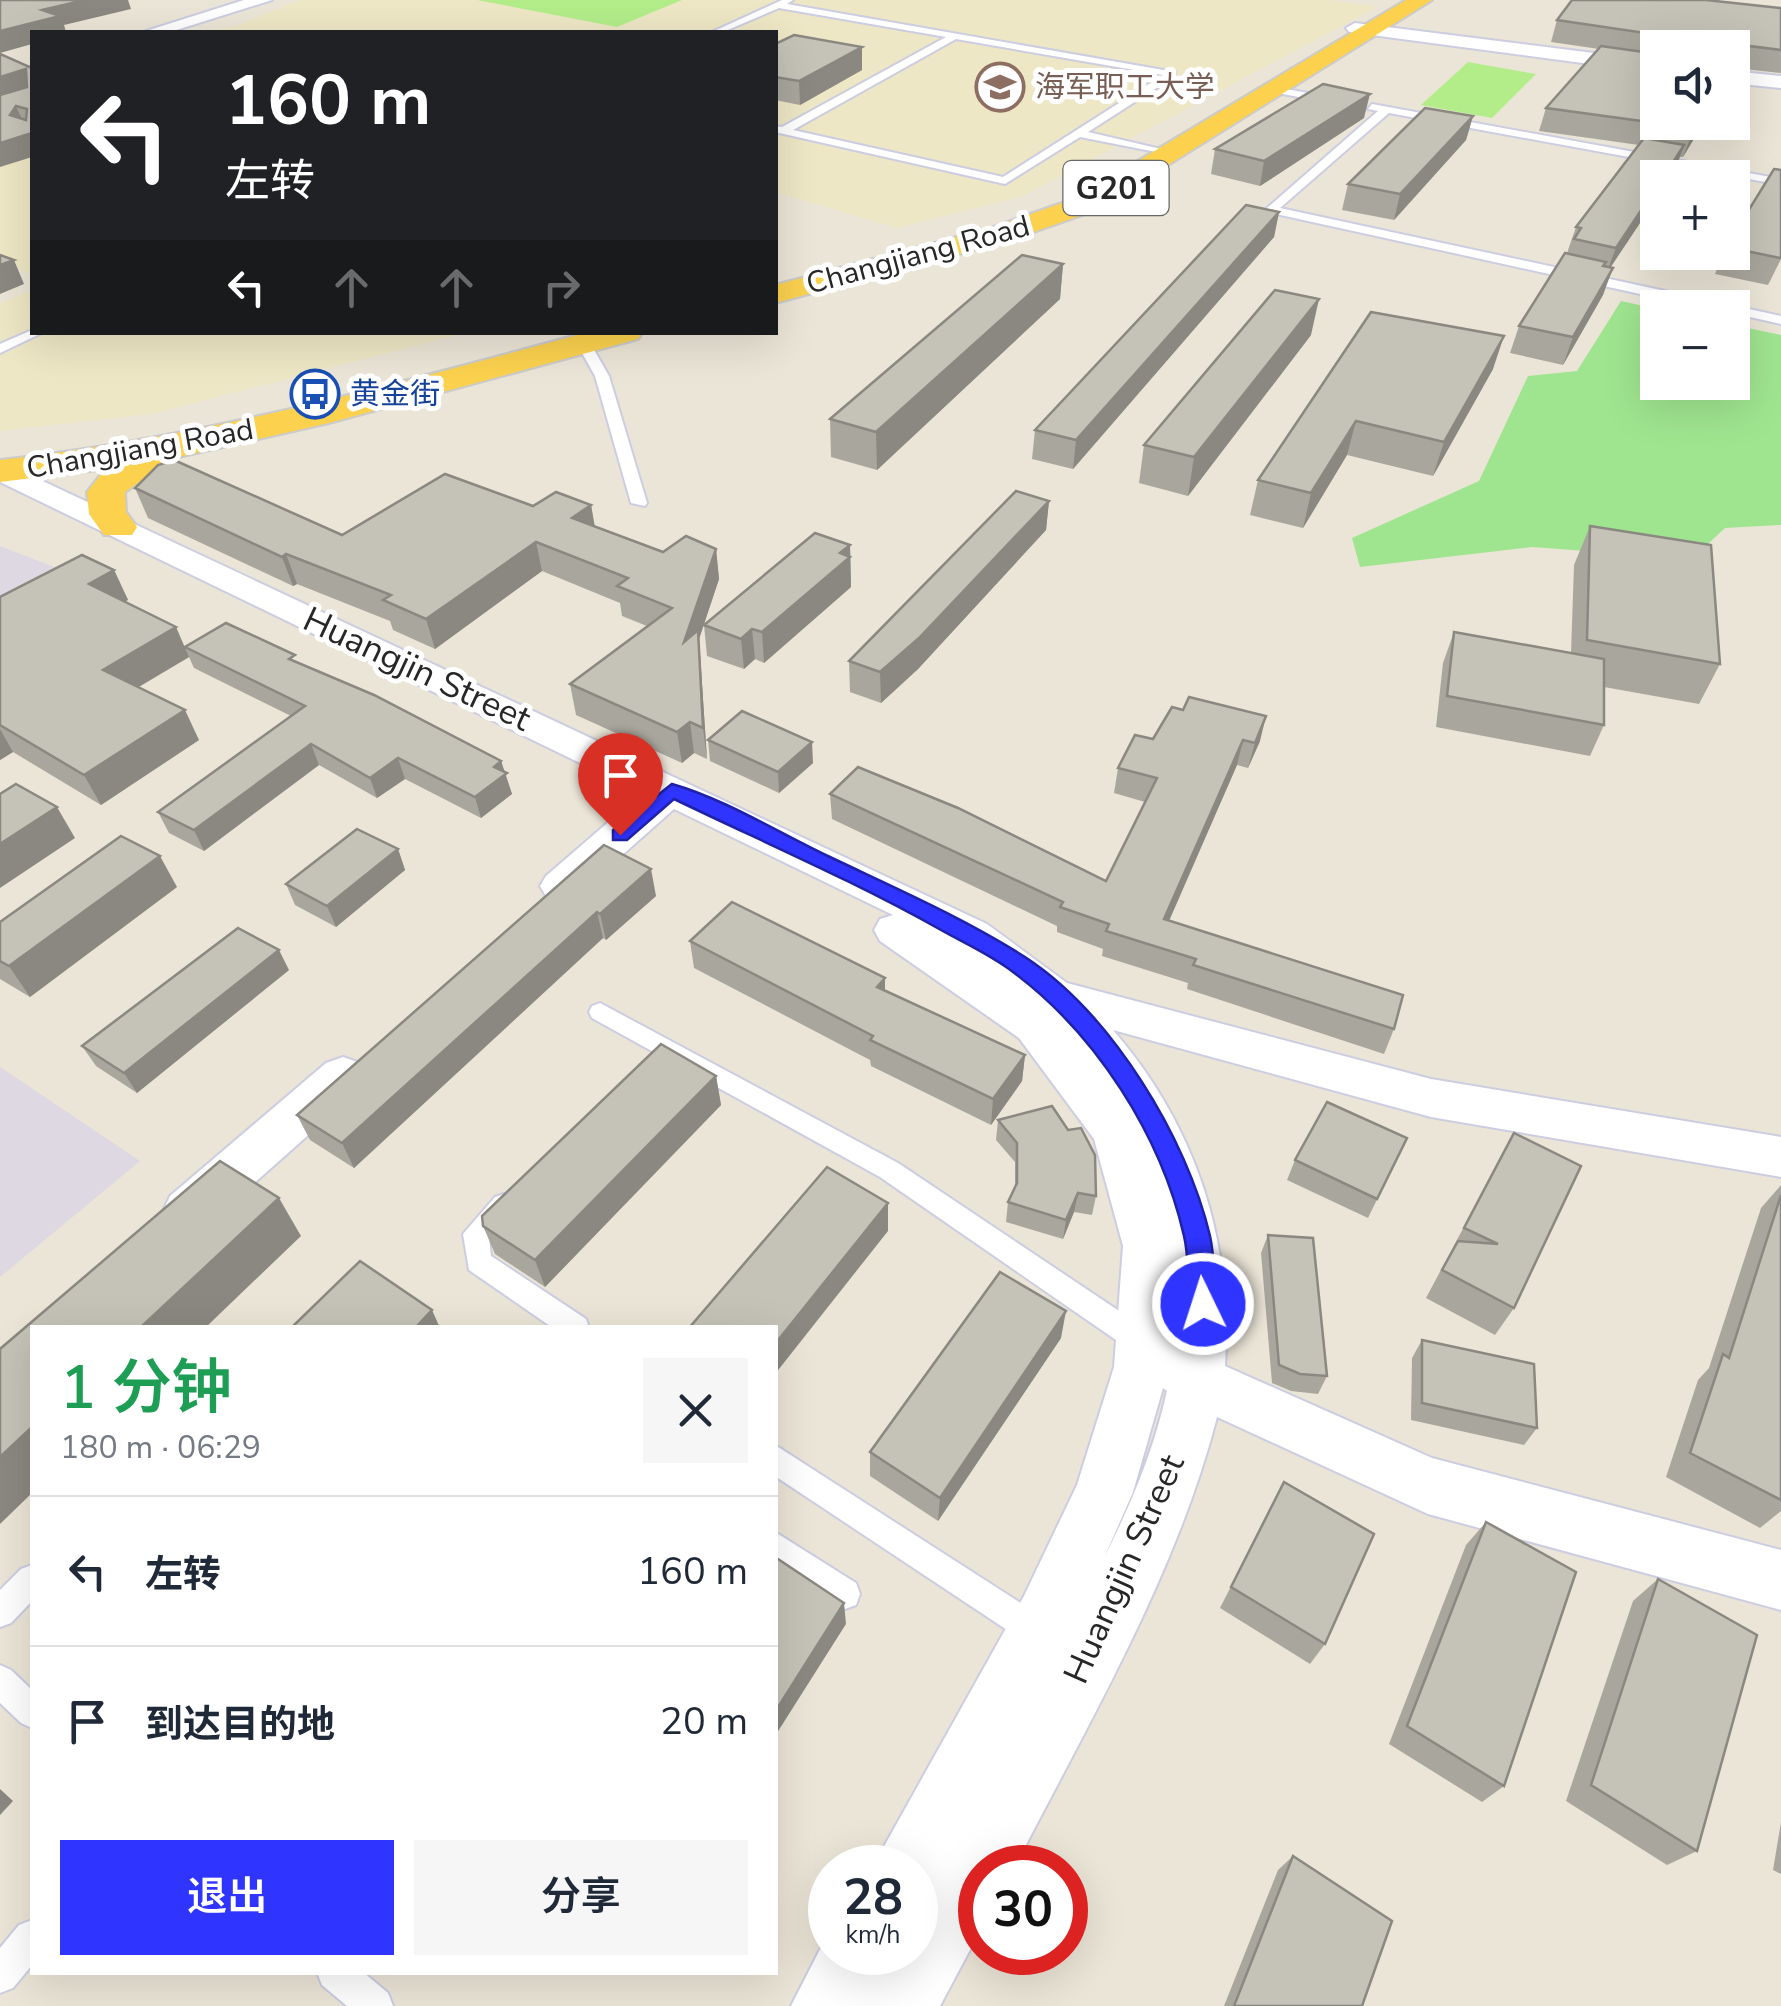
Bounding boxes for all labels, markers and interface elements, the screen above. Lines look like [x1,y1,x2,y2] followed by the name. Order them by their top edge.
[1640,30,1750,400] map controls
[1640,30,1750,140] button: sound
[225,53,431,149] text: 160 m
[974,61,1026,113] school or university icon: 海军职工大学
[1035,67,1215,108] place label: 海军职工大学
[60,70,190,200] icon: left
[225,151,315,212] text: 左转
[1640,160,1750,270] button: +
[1064,161,1168,215] road number: G201
[802,205,1034,305] street label: Changjiang Road
[219,260,274,315] icon: left
[324,260,379,315] icon: ahead
[429,260,484,315] icon: ahead
[534,260,589,315] icon: right
[1640,290,1750,400] button: −
[289,368,341,420] bus stop icon: 黄金街
[350,374,440,415] place label: 黄金街
[23,409,257,489] street label: Changjiang Road
[296,596,539,743] street label: Huangjin Street
[578,733,663,836] pin
[593,748,648,803] icon: arrive
[1151,1252,1255,1356] position arrow
[60,1347,232,1429] text: 1 分钟
[643,1358,748,1463] button: close
[60,1426,261,1469] text: 180 m · 06:29
[1053,1446,1196,1691] street label: Huangjin Street
[60,1544,115,1599] icon: left
[637,1546,748,1597] text: 160 m
[145,1549,221,1600] text: 左转
[60,1694,115,1749] icon: arrive
[660,1696,748,1747] text: 20 m
[145,1699,335,1750] text: 到达目的地
[60,1840,394,1955] button: 退出
[414,1840,748,1955] button: 分享
[958,1845,1088,1975] speed limit sign: 30
[843,1863,903,1932] text: 28
[845,1918,901,1952] text: km/h

